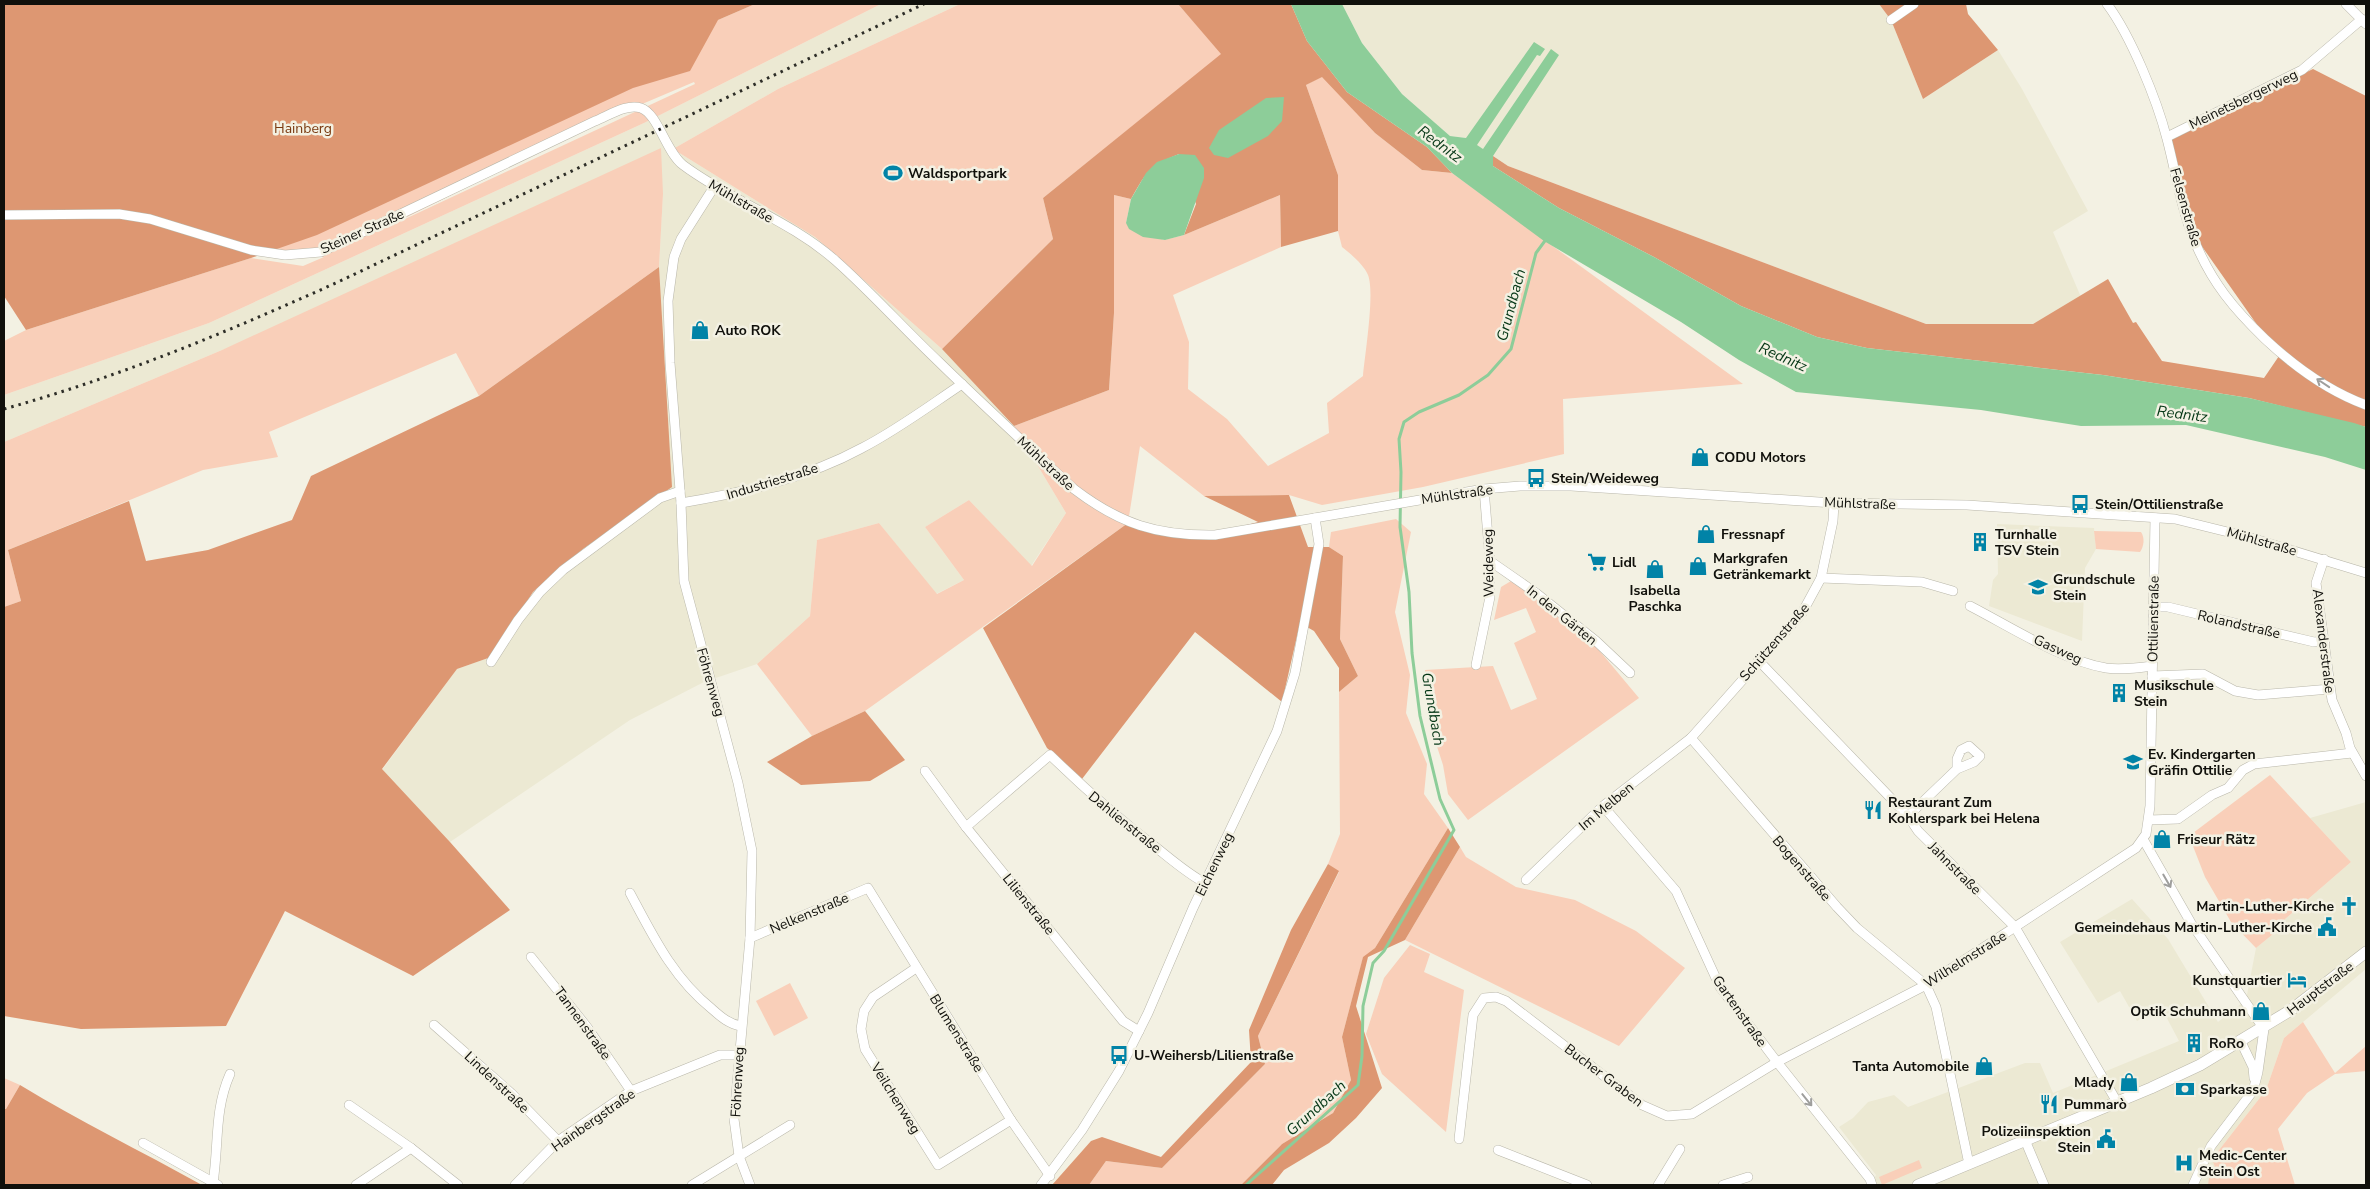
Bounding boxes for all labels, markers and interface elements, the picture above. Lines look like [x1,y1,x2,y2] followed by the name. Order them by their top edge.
[2186,65,2301,134] street label: Meinetsbergerweg
[274,119,332,138] park label: Hainberg
[1414,121,1466,167] water label: Rednitz
[882,162,904,184] sports icon: Waldsportpark
[908,164,1007,183] place label: Waldsportpark
[2165,166,2206,249] street label: Felsenstraße
[705,175,777,228] street label: Mühlstraße
[317,204,407,258] street label: Steiner Straße
[1492,267,1530,343] water label: Grundbach
[689,319,711,341] shop icon: Auto ROK
[715,321,781,340] place label: Auto ROK
[1756,338,1810,376] water label: Rednitz
[2316,378,2330,388] one-way arrow
[2156,401,2208,427] water label: Rednitz
[1013,432,1078,495] street label: Mühlstraße
[1689,446,1711,468] shop icon: CODU Motors
[1715,448,1806,467] place label: CODU Motors
[724,459,820,504] street label: Industriestraße
[1525,467,1547,489] bus stop icon: Stein/Weideweg
[1551,469,1659,488] place label: Stein/Weideweg
[1420,480,1494,509] street label: Mühlstraße
[1824,493,1896,514] street label: Mühlstraße
[2069,493,2091,515] bus stop icon: Stein/Ottilienstraße
[2095,495,2224,514] place label: Stein/Ottilienstraße
[2225,522,2299,561] street label: Mühlstraße
[1695,523,1717,545] shop icon: Fressnapf
[1721,525,1786,544] place label: Fressnapf
[1995,525,2059,560] place label: Turnhalle TSV Stein
[1478,529,1499,597] street label: Weideweg
[1969,531,1991,553] building icon: Turnhalle TSV Stein
[1713,549,1811,584] place label: Markgrafen Getränkemarkt
[1586,551,1608,573] supermarket icon: Lidl
[1612,553,1637,572] place label: Lidl
[1687,555,1709,577] shop icon: Markgrafen Getränkemarkt
[1644,558,1666,580] shop icon: Isabella Paschka
[2053,570,2136,605] place label: Grundschule Stein
[2027,576,2049,598] school or university icon: Grundschule Stein
[2143,576,2164,662] street label: Ottilienstraße
[1522,581,1601,650] street label: In den Gärten
[1628,581,1682,616] place label: Isabella Paschka
[2308,588,2339,694] street label: Alexanderstraße
[1735,599,1814,685] street label: Schützenstraße
[2196,606,2282,643] street label: Rolandstraße
[2030,630,2085,669] street label: Gasweg
[692,646,729,719] street label: Föhrenweg
[1417,671,1449,747] water label: Grundbach
[2134,676,2214,711] place label: Musikschule Stein
[2108,682,2130,704] building icon: Musikschule Stein
[2148,745,2256,780] place label: Ev. Kindergarten Gräfin Ottilie
[2122,751,2144,773] school or university icon: Ev. Kindergarten Gräfin Ottilie
[1575,778,1638,835] street label: Im Melben
[1084,787,1165,858] street label: Dahlienstraße
[1888,793,2040,828] place label: Restaurant Zum Kohlerspark bei Helena
[1862,799,1884,821] restaurant icon: Restaurant Zum Kohlerspark bei Helena
[2151,828,2173,850] shop icon: Friseur Rätz
[1191,829,1238,899] street label: Eichenweg
[2177,830,2255,849] place label: Friseur Rätz
[1768,832,1835,905] street label: Bogenstraße
[1923,837,1985,899] street label: Jahnstraße
[998,870,1059,939] street label: Lilienstraße
[2163,874,2173,888] one-way arrow
[767,888,852,939] street label: Nelkenstraße
[2338,895,2360,917] church icon: Martin-Luther-Kirche
[2196,897,2334,916] place label: Martin-Luther-Kirche
[2316,916,2338,938] public building icon: Gemeindehaus Martin-Luther-Kirche
[2074,918,2312,937] place label: Gemeindehaus Martin-Luther-Kirche
[1920,926,2010,992] street label: Wilhelmstraße
[2283,957,2358,1020] street label: Hauptstraße
[2286,969,2308,991] hotel icon: Kunstquartier
[2192,971,2283,990] place label: Kunstquartier
[1708,972,1771,1051] street label: Gartenstraße
[550,983,616,1064] street label: Tannenstraße
[925,991,988,1076] street label: Blumenstraße
[2250,1000,2272,1022] shop icon: Optik Schuhmann
[2130,1002,2246,1021] place label: Optik Schuhmann
[2183,1032,2205,1054] building icon: RoRo
[2209,1034,2244,1053] place label: RoRo
[1560,1040,1647,1111] street label: Bucher Graben
[1108,1044,1130,1066] bus stop icon: U-Weihersb/Lilienstraße
[726,1046,749,1118] street label: Föhrenweg
[1134,1046,1294,1065] place label: U-Weihersb/Lilienstraße
[460,1047,533,1117] street label: Lindenstraße
[1973,1055,1995,1077] shop icon: Tanta Automobile
[1853,1057,1969,1076] place label: Tanta Automobile
[866,1058,925,1138] street label: Veilchenweg
[2118,1071,2140,1093] shop icon: Mlady
[2074,1073,2115,1092] place label: Mlady
[1282,1076,1350,1140] water label: Grundbach
[2174,1078,2196,1100] bank icon: Sparkasse
[2200,1080,2267,1099] place label: Sparkasse
[548,1085,639,1156] street label: Hainbergstraße
[2038,1093,2060,1115] restaurant icon: Pummarò
[1801,1094,1812,1107] one-way arrow
[2064,1095,2127,1114] place label: Pummarò
[1981,1122,2091,1157] place label: Polizeiinspektion Stein
[2095,1128,2117,1150] public building icon: Polizeiinspektion Stein
[2199,1146,2287,1181] place label: Medic-Center Stein Ost
[2173,1152,2195,1174] hospital icon: Medic-Center Stein Ost

